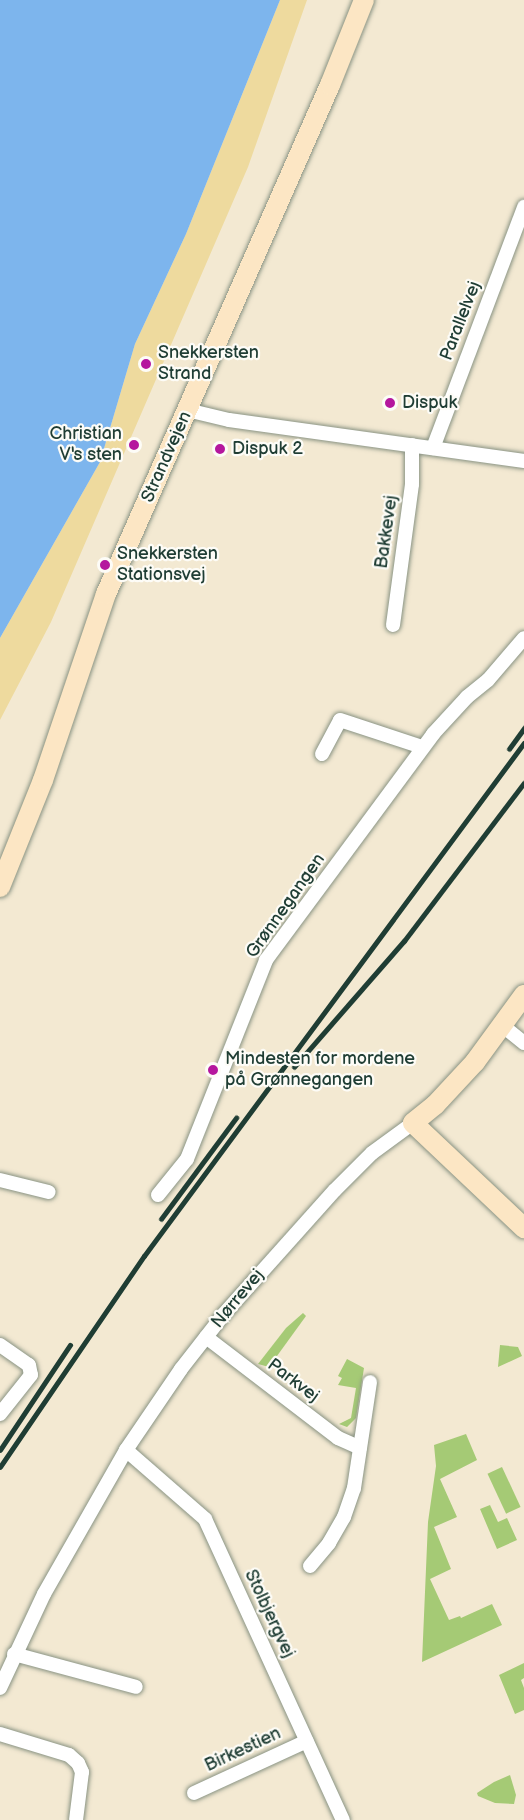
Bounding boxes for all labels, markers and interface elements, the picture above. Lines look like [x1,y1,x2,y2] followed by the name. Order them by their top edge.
[436,278,486,364] street label: Parallelvej
[158,343,259,386] place label: Snekkersten Strand
[139,357,153,371] marker: Snekkersten Strand
[402,392,457,414] place label: Dispuk
[383,396,397,410] marker: Dispuk
[137,408,197,506] street label: Strandvejen
[50,424,122,466] place label: Christian V's sten
[127,438,141,452] marker: Christian V's sten
[232,438,303,460] place label: Dispuk 2
[213,442,227,456] marker: Dispuk 2
[371,494,403,570] street label: Bakkevej
[117,544,218,586] place label: Snekkersten Stationsvej
[98,558,112,572] marker: Snekkersten Stationsvej
[242,850,330,962] street label: Grønnegangen
[225,1049,415,1092] place label: Mindesten for mordene på Grønnegangen
[206,1063,220,1077] marker: Mindesten for mordene på Grønnegangen
[207,1265,269,1333] street label: Nørrevej
[263,1354,323,1408] street label: Parkvej
[239,1566,299,1662] street label: Stolbjergvej
[201,1723,285,1777] street label: Birkestien

